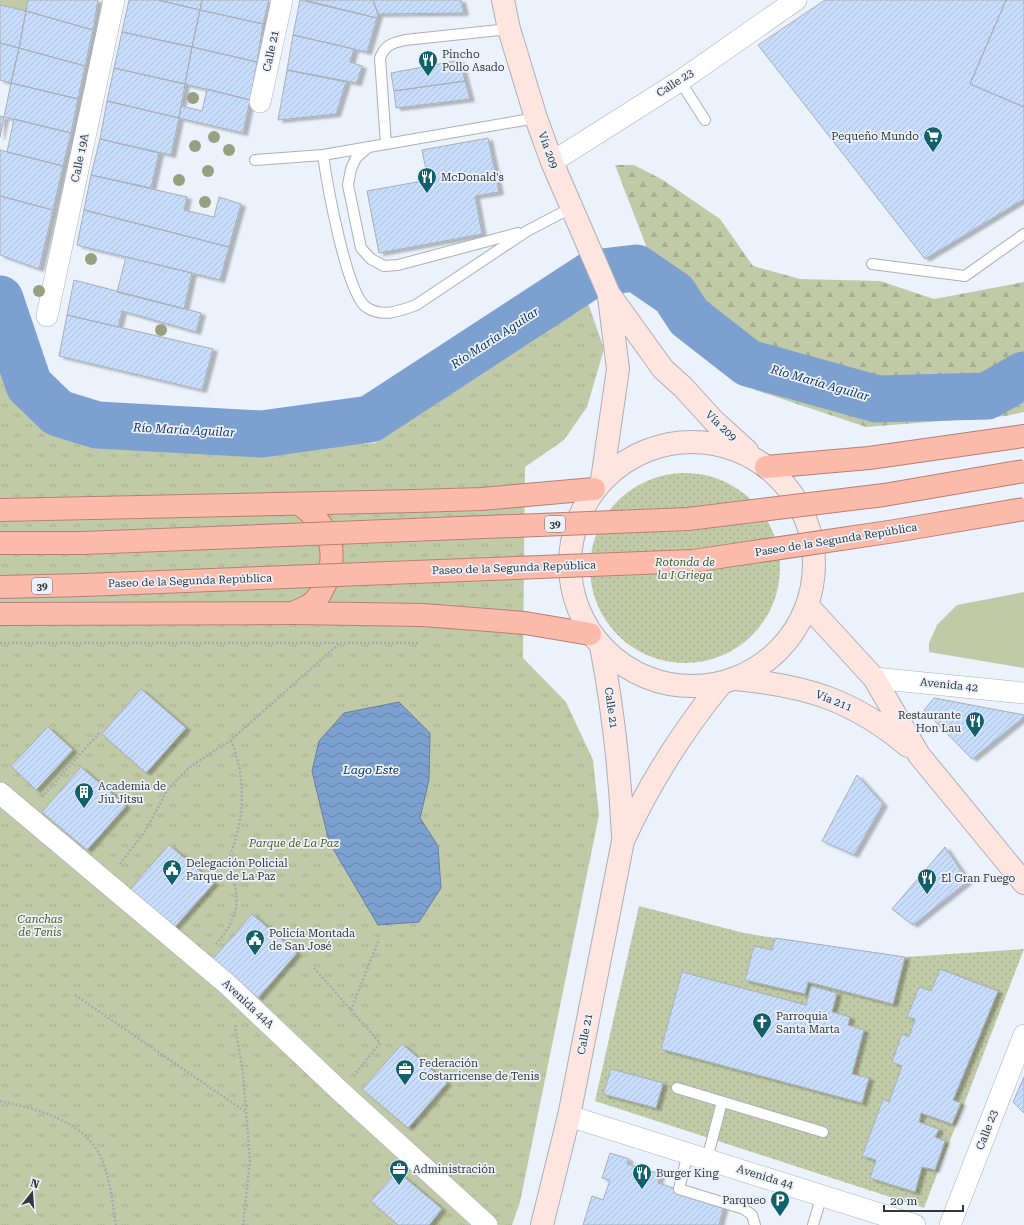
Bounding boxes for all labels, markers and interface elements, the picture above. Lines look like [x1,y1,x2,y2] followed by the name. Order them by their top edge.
[260,29,282,73] street label: Calle 21
[442,48,505,74] place label: Pincho Pollo Asado
[417,49,439,77] restaurant icon: Pincho Pollo Asado
[654,66,696,100] street label: Calle 23
[922,125,944,153] supermarket icon: Pequeño Mundo
[535,130,561,170] street label: Vía 209
[831,130,919,143] place label: Pequeño Mundo
[68,132,92,184] street label: Calle 19A
[416,166,438,194] restaurant icon: McDonald's
[441,171,504,184] place label: McDonald's
[448,304,542,372] water label: Río María Aguilar
[768,362,871,404] water label: Río María Aguilar
[703,408,739,444] street label: Vía 209
[132,420,235,440] water label: Río María Aguilar
[545,516,565,532] road number: 39
[754,521,918,559] street label: Paseo de la Segunda República
[654,556,715,582] park label: Rotonda de la I Griega
[432,559,596,577] street label: Paseo de la Segunda República
[108,572,272,590] street label: Paseo de la Segunda República
[32,578,52,594] road number: 39
[919,675,979,695] street label: Avenida 42
[602,686,620,730] street label: Calle 21
[814,688,854,714] street label: Vía 211
[898,709,961,735] place label: Restaurante Hon Lau
[964,710,986,738] restaurant icon: Restaurante Hon Lau
[342,763,399,777] water label: Lago Este
[98,780,166,806] place label: Academia de Jiu Jitsu
[73,781,95,809] building icon: Academia de Jiu Jitsu
[248,837,339,850] park label: Parque de La Paz
[186,857,288,883] place label: Delegación Policial Parque de La Paz
[161,858,183,886] public building icon: Delegación Policial Parque de La Paz
[916,867,938,895] restaurant icon: El Gran Fuego
[941,872,1016,885] place label: El Gran Fuego
[17,913,63,939] park label: Canchas de Tenis
[269,927,355,953] place label: Policía Montada de San José
[244,928,266,956] public building icon: Policía Montada de San José
[219,977,277,1031] street label: Avenida 44A
[776,1010,840,1036] place label: Parroquia Santa Marta
[751,1011,773,1039] church icon: Parroquia Santa Marta
[575,1012,595,1056] street label: Calle 21
[419,1057,539,1083] place label: Federación Costarricense de Tenis
[394,1058,416,1086] office icon: Federación Costarricense de Tenis
[973,1108,1001,1152] street label: Calle 23
[388,1158,410,1186] office icon: Administración
[631,1162,653,1190] restaurant icon: Burger King
[735,1162,796,1192] street label: Avenida 44
[413,1163,495,1176] place label: Administración
[656,1167,719,1180] place label: Burger King
[12,1173,52,1213] north arrow
[29,1176,41,1192] text: N
[884,1187,963,1213] scale bar
[769,1189,791,1217] parking icon: Parqueo
[722,1194,766,1207] place label: Parqueo
[890,1194,917,1208] text: 20 m

